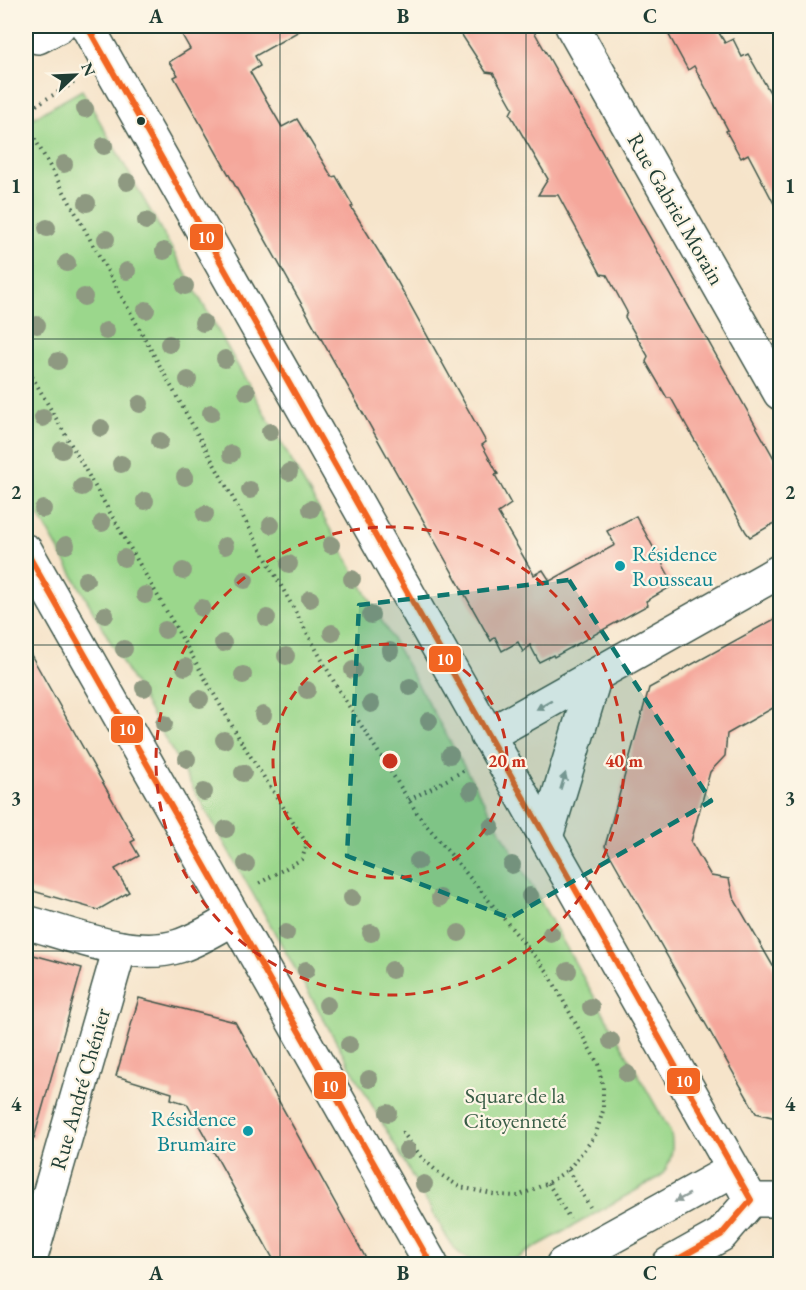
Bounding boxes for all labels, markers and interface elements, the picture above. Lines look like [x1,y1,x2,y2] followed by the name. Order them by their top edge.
[148,3,164,29] text: A
[397,3,409,29] text: B
[643,3,657,29] text: C
[45,45,105,105] north arrow
[76,59,101,79] text: N
[135,115,147,127] unlabelled marker
[621,128,731,291] street label: Rue Gabriel Morain
[11,173,21,199] text: 1
[785,173,795,199] text: 1
[189,223,224,251] line badge: 10
[198,227,215,248] text: 10
[11,479,22,505] text: 2
[785,479,796,505] text: 2
[632,539,718,593] place label: Résidence Rousseau
[613,559,627,573] marker: Résidence Rousseau
[428,645,462,673] line badge: 10
[437,649,454,670] text: 10
[535,700,552,710] one-way arrow
[110,715,144,744] line badge: 10
[119,719,136,740] text: 10
[488,749,526,772] text: 20 m
[605,749,643,772] text: 40 m
[380,751,400,771] centre of rings
[559,772,568,790] one-way arrow
[11,785,21,811] text: 3
[785,785,795,811] text: 3
[43,1004,117,1173] street label: Rue André Chénier
[666,1067,701,1095] line badge: 10
[313,1071,347,1100] line badge: 10
[676,1071,693,1092] text: 10
[322,1076,339,1097] text: 10
[463,1081,567,1135] park label: Square de la Citoyenneté
[11,1091,22,1117] text: 4
[785,1091,796,1117] text: 4
[151,1104,236,1158] place label: Résidence Brumaire
[241,1124,255,1138] marker: Résidence Brumaire
[673,1193,690,1203] one-way arrow
[148,1260,164,1286] text: A
[397,1260,409,1286] text: B
[643,1260,657,1286] text: C

